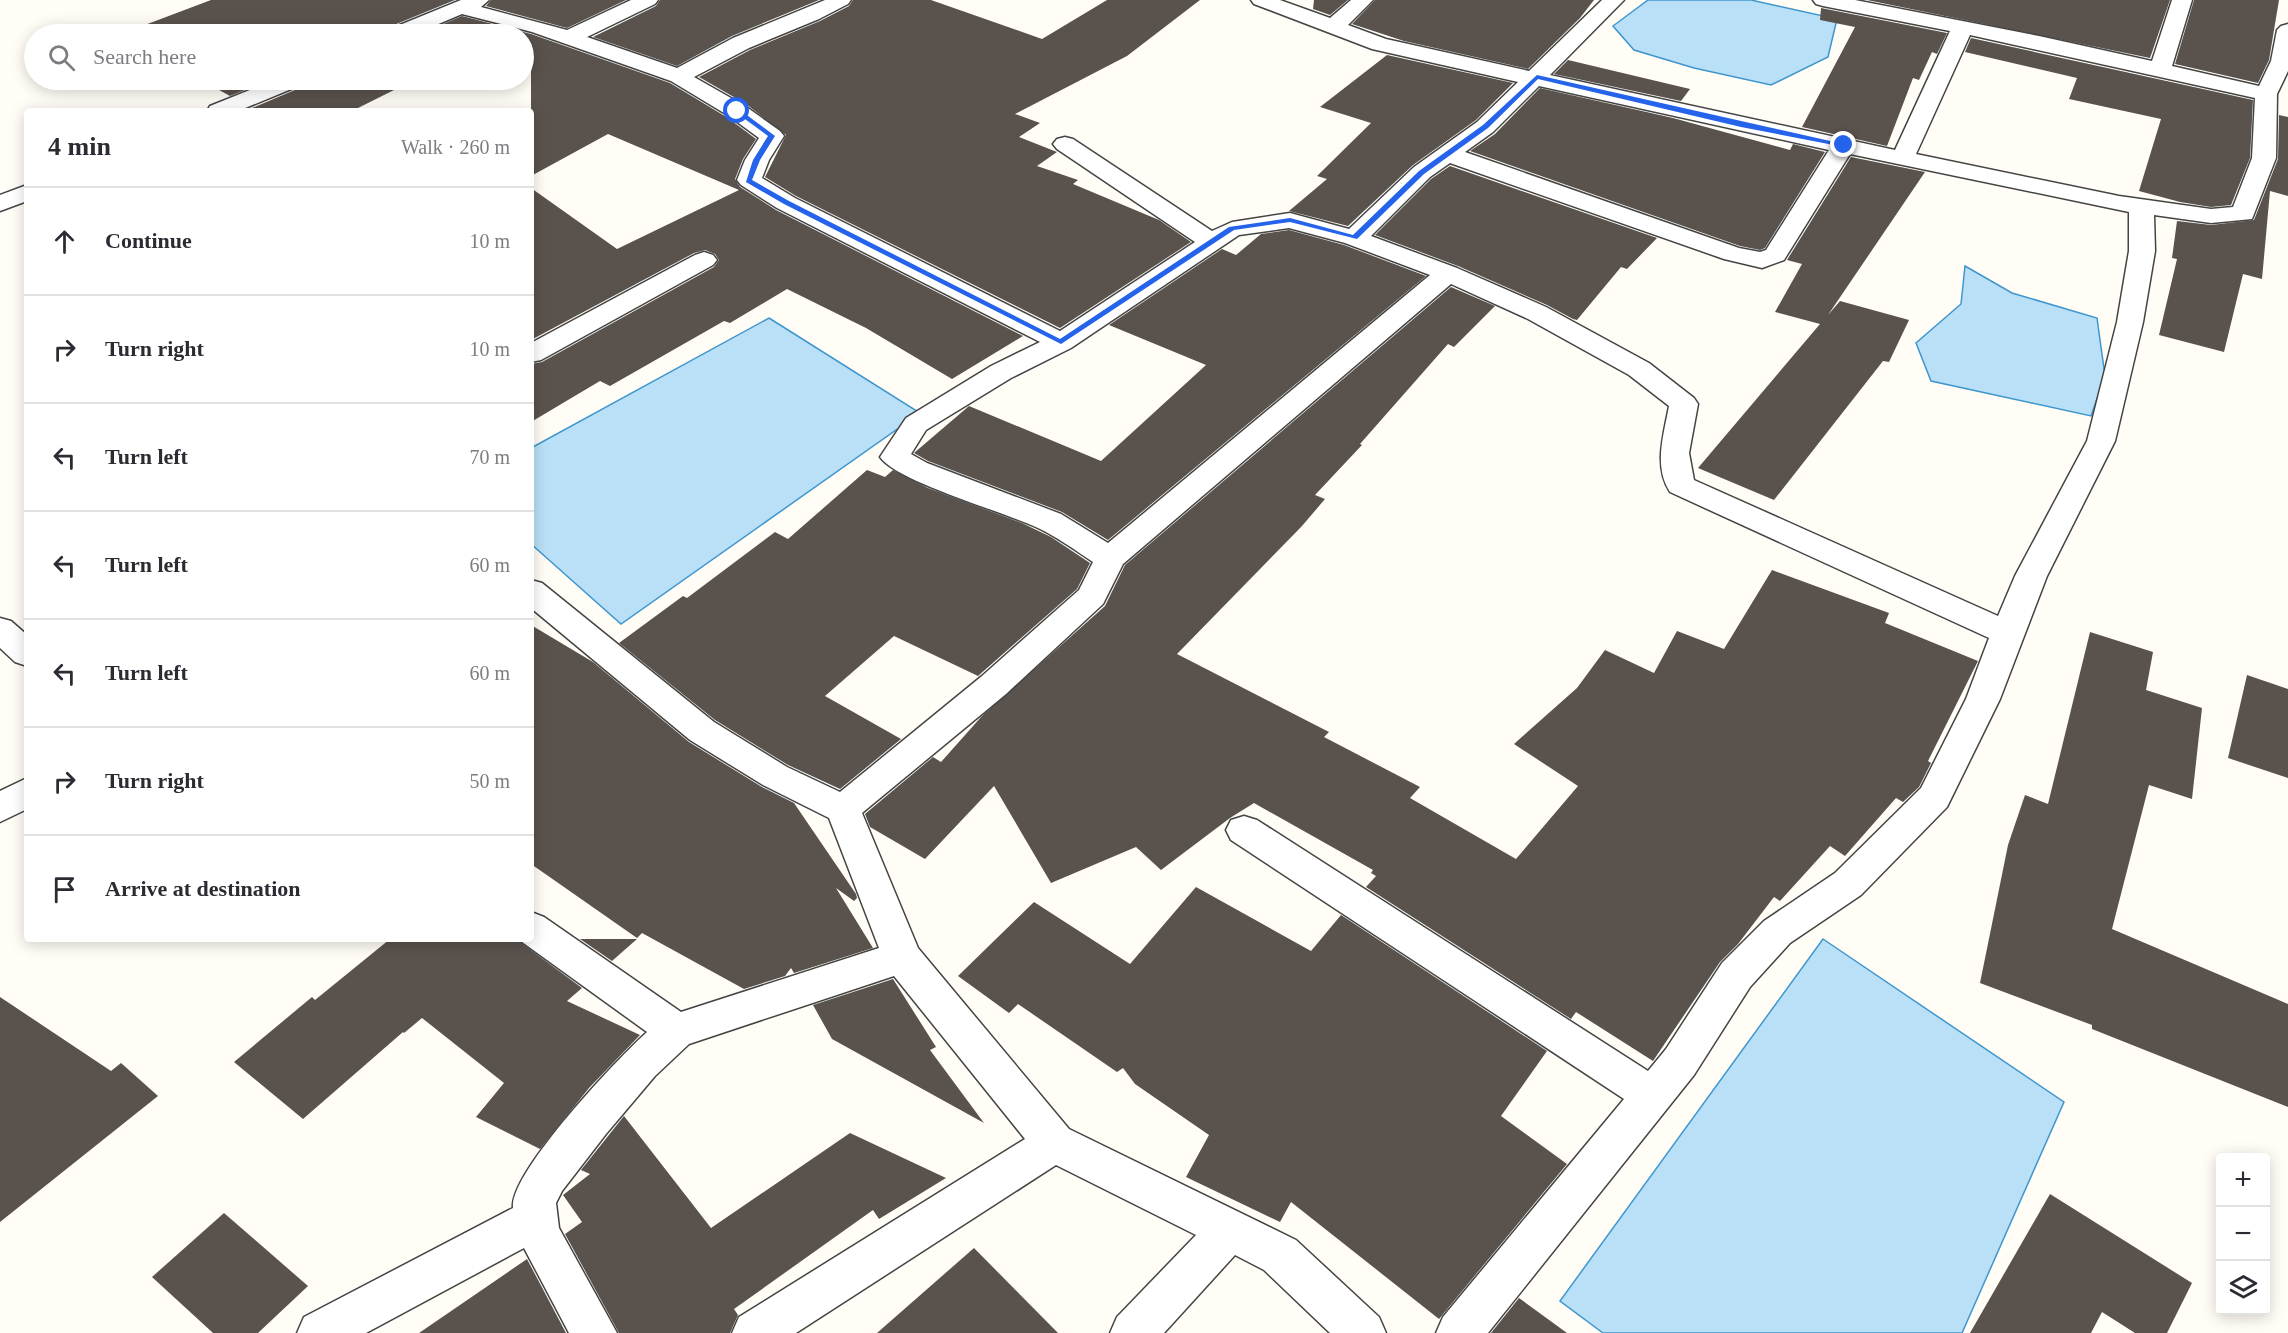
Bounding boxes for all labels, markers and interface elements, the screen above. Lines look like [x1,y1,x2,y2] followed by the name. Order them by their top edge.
[24,24,534,90] search box
[45,41,78,74] icon: search
[93,44,196,69] text: Search here
[723,97,749,123] route start
[1830,131,1856,157] route end
[48,132,111,161] text: 4 min
[401,136,510,158] text: Walk · 260 m
[48,225,81,258] icon: ahead
[105,228,192,253] text: Continue
[469,230,510,252] text: 10 m
[48,333,81,366] icon: right
[105,336,204,361] text: Turn right
[469,338,510,360] text: 10 m
[48,441,81,474] icon: left
[105,444,188,469] text: Turn left
[469,446,510,468] text: 70 m
[48,549,81,582] icon: left
[105,552,188,577] text: Turn left
[469,554,510,576] text: 60 m
[48,657,81,690] icon: left
[105,660,188,685] text: Turn left
[469,662,510,684] text: 60 m
[48,765,81,798] icon: right
[105,768,204,793] text: Turn right
[469,770,510,792] text: 50 m
[48,873,81,906] icon: arrive
[105,876,301,901] text: Arrive at destination
[2216,1153,2270,1315] map controls
[2216,1153,2270,1207] button: +
[2216,1207,2270,1261] button: −
[2216,1261,2270,1315] button: layers

